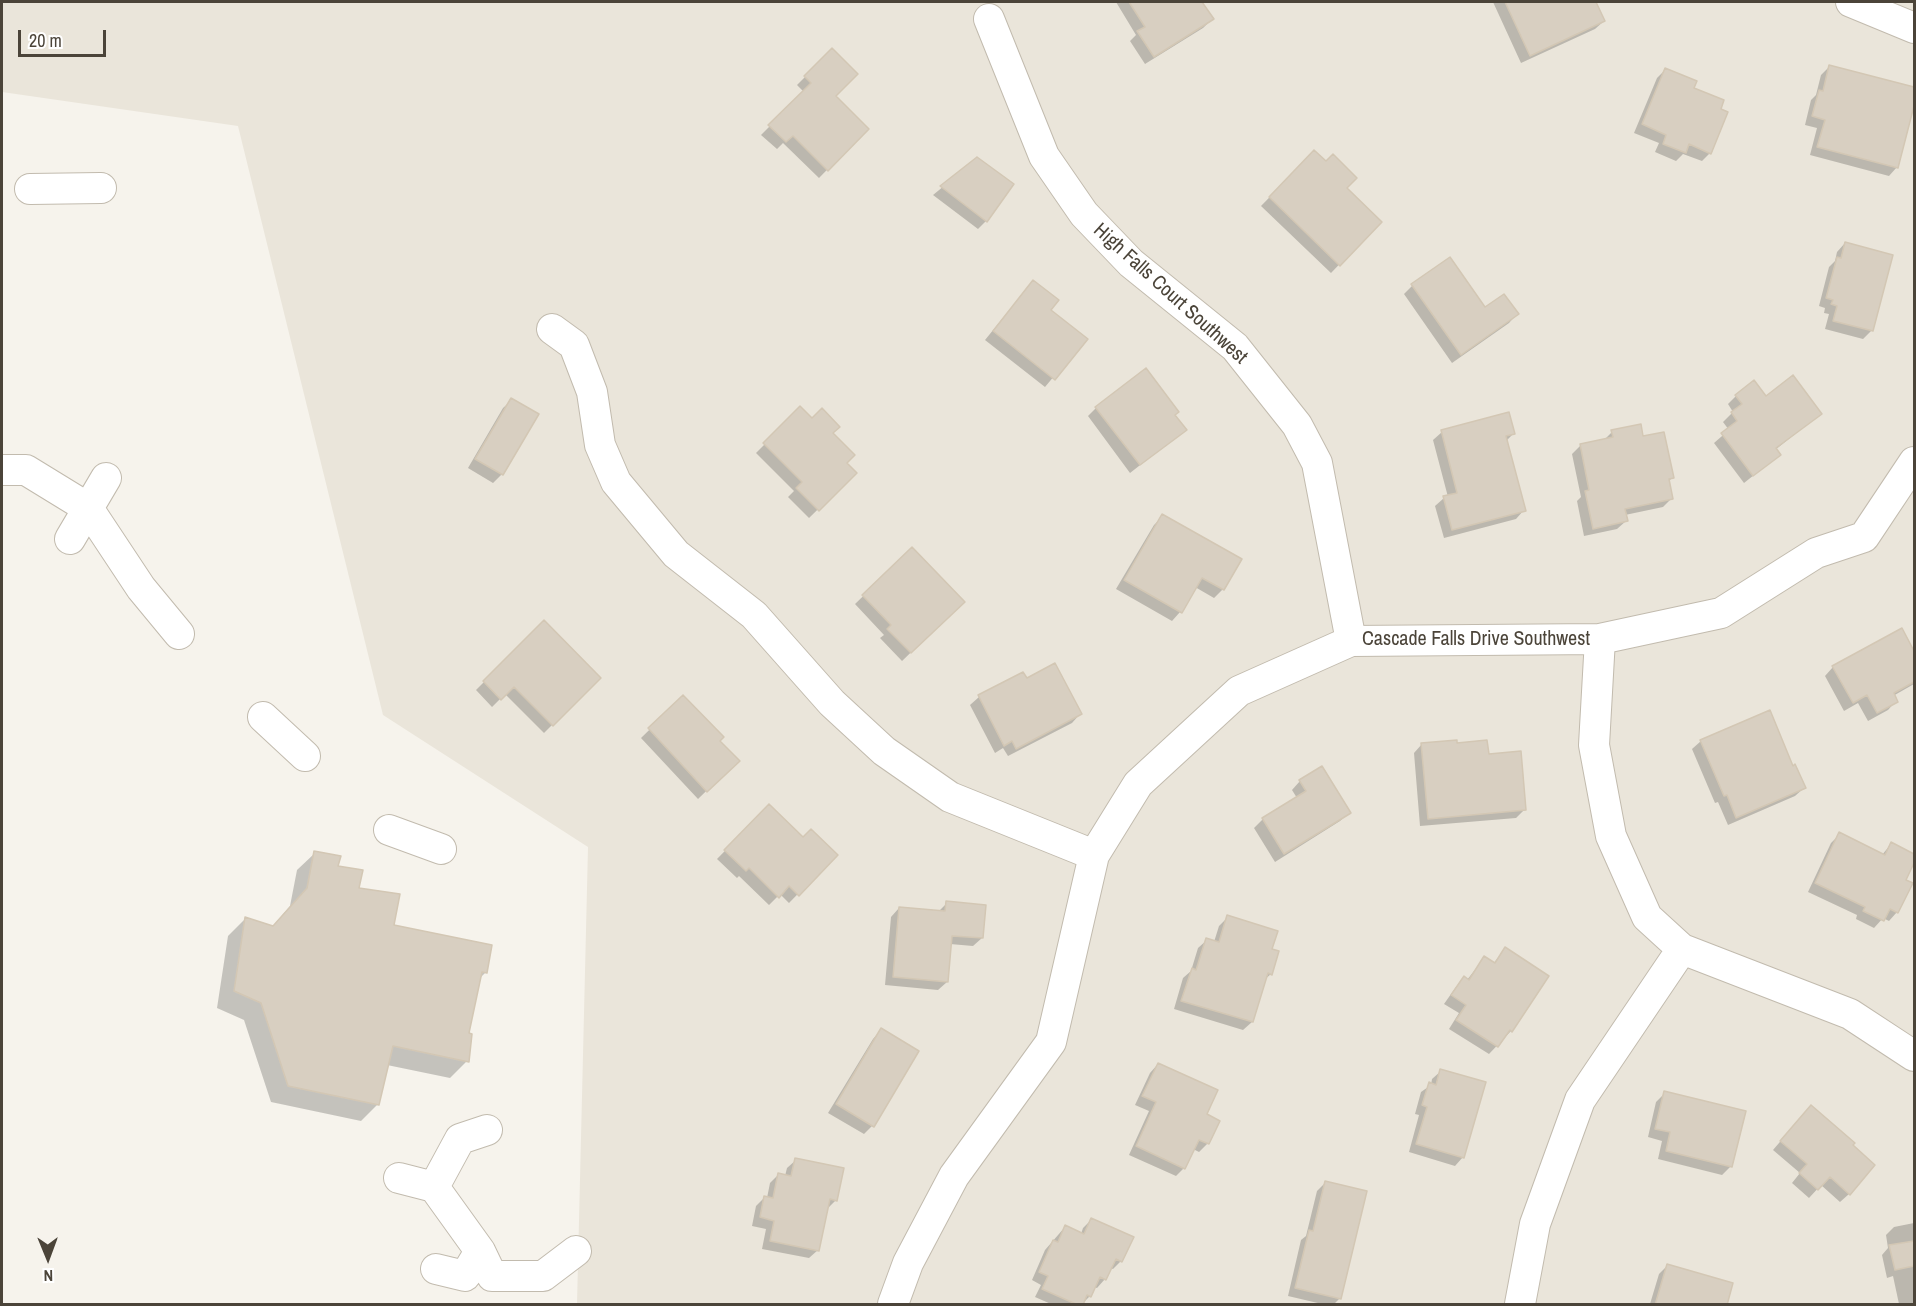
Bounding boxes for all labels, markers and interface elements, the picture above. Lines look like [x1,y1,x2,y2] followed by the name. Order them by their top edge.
[21,18,110,56] scale bar
[29,28,62,53] text: 20 m
[1088,219,1252,369] street label: High Falls Court Southwest
[1362,628,1590,652] street label: Cascade Falls Drive Southwest
[18,1228,78,1288] north arrow
[43,1265,53,1287] text: N

